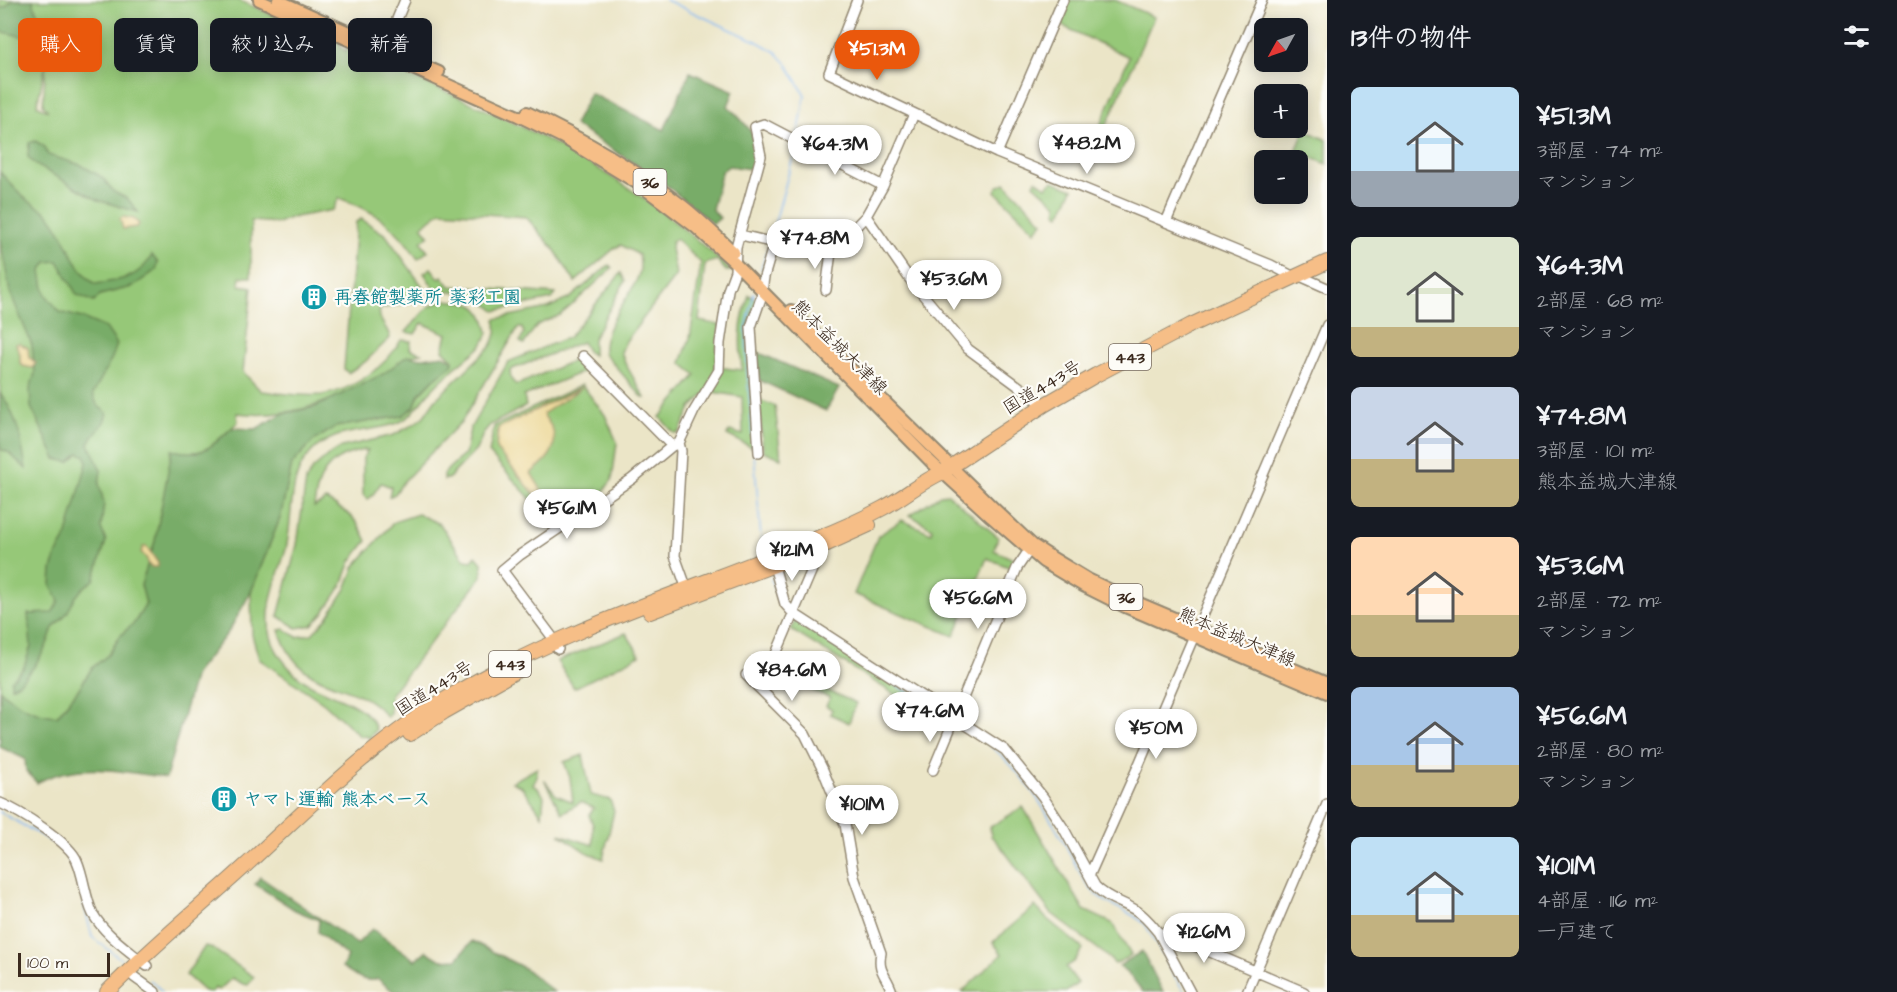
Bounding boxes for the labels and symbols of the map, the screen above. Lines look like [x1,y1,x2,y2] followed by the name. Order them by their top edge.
[1254,18,1308,72] north arrow
[828,30,926,81] pin: ¥51.3M
[1038,124,1136,175] pin: ¥48.2M
[786,125,884,176] pin: ¥64.3M
[634,169,666,195] road number: 36
[766,219,864,270] pin: ¥74.8M
[905,260,1003,311] pin: ¥53.6M
[299,282,329,312] building icon: 再春館製薬所 薬彩工園
[334,285,521,310] place label: 再春館製薬所 薬彩工園
[786,294,893,401] street label: 熊本益城大津線
[1109,344,1151,370] road number: 443
[998,354,1086,421] street label: 国道443号
[518,489,616,540] pin: ¥56.1M
[750,531,834,582] pin: ¥121M
[929,579,1027,630] pin: ¥56.6M
[1110,584,1142,610] road number: 36
[1174,601,1300,674] street label: 熊本益城大津線
[489,651,531,677] road number: 443
[743,651,841,702] pin: ¥84.6M
[390,655,478,722] street label: 国道443号
[881,692,979,743] pin: ¥74.6M
[1120,709,1192,760] pin: ¥50M
[209,784,239,814] building icon: ヤマト運輸 熊本ベース
[820,785,904,836] pin: ¥101M
[244,787,430,812] place label: ヤマト運輸 熊本ベース
[1162,913,1246,964] pin: ¥126M
[18,950,110,978] scale bar

